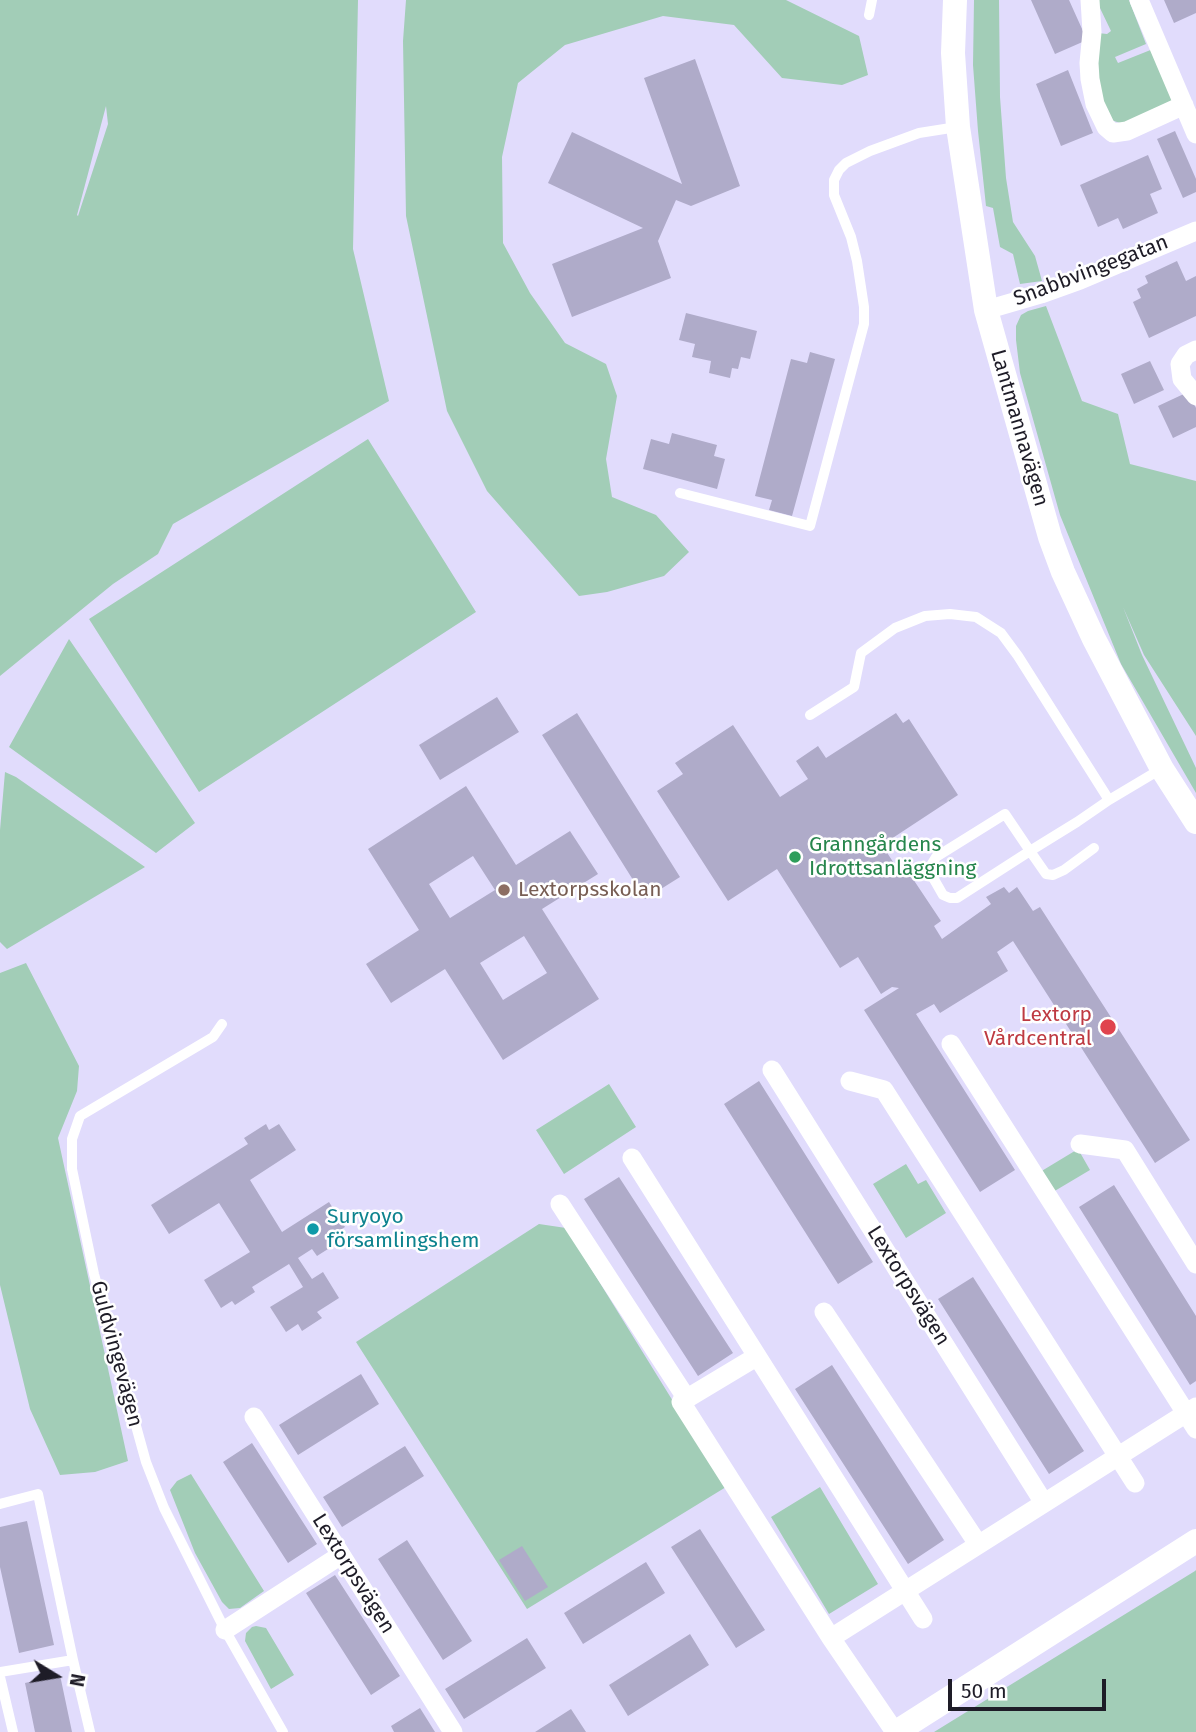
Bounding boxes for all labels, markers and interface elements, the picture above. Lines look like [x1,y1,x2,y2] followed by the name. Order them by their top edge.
[1010,230,1172,312] street label: Snabbvingegatan
[985,347,1053,509] street label: Lantmannavägen
[809,832,977,882] place label: Granngårdens Idrottsanläggning
[787,849,803,865] marker: Granngårdens Idrottsanläggning
[518,877,661,903] place label: Lextorpsskolan
[496,882,512,898] marker: Lextorpsskolan
[984,1002,1092,1052] place label: Lextorp Vårdcentral
[1098,1017,1118,1037] marker: Lextorp Vårdcentral
[327,1204,480,1254] place label: Suryoyo församlingshem
[305,1221,321,1237] marker: Suryoyo församlingshem
[861,1221,955,1351] street label: Lextorpsvägen
[84,1278,148,1430] street label: Guldvingevägen
[306,1509,400,1639] street label: Lextorpsvägen
[21,1641,91,1711] north arrow
[951,1666,1108,1710] scale bar
[65,1672,90,1688] text: N
[961,1678,1007,1704] text: 50 m

